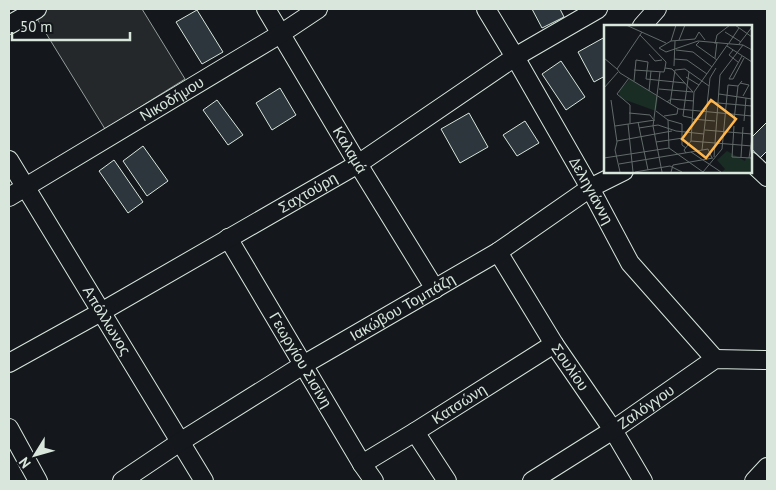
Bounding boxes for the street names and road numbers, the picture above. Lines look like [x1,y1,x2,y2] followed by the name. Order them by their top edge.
[136,72,207,125] street label: Νικοδήμου
[329,123,372,177] street label: Καλαμά
[565,154,618,227] street label: Δεληγιάννη
[275,168,341,217] street label: Σαχτούρη
[346,269,458,345] street label: Ιακώβου Τομπάζη
[79,282,135,359] street label: Απόλλωνος
[265,309,336,411] street label: Γεωργίου Σισίνη
[548,340,593,394] street label: Σουλίου
[428,379,490,428] street label: Κατσώνη
[614,380,678,433] street label: Ζαλόγγου

